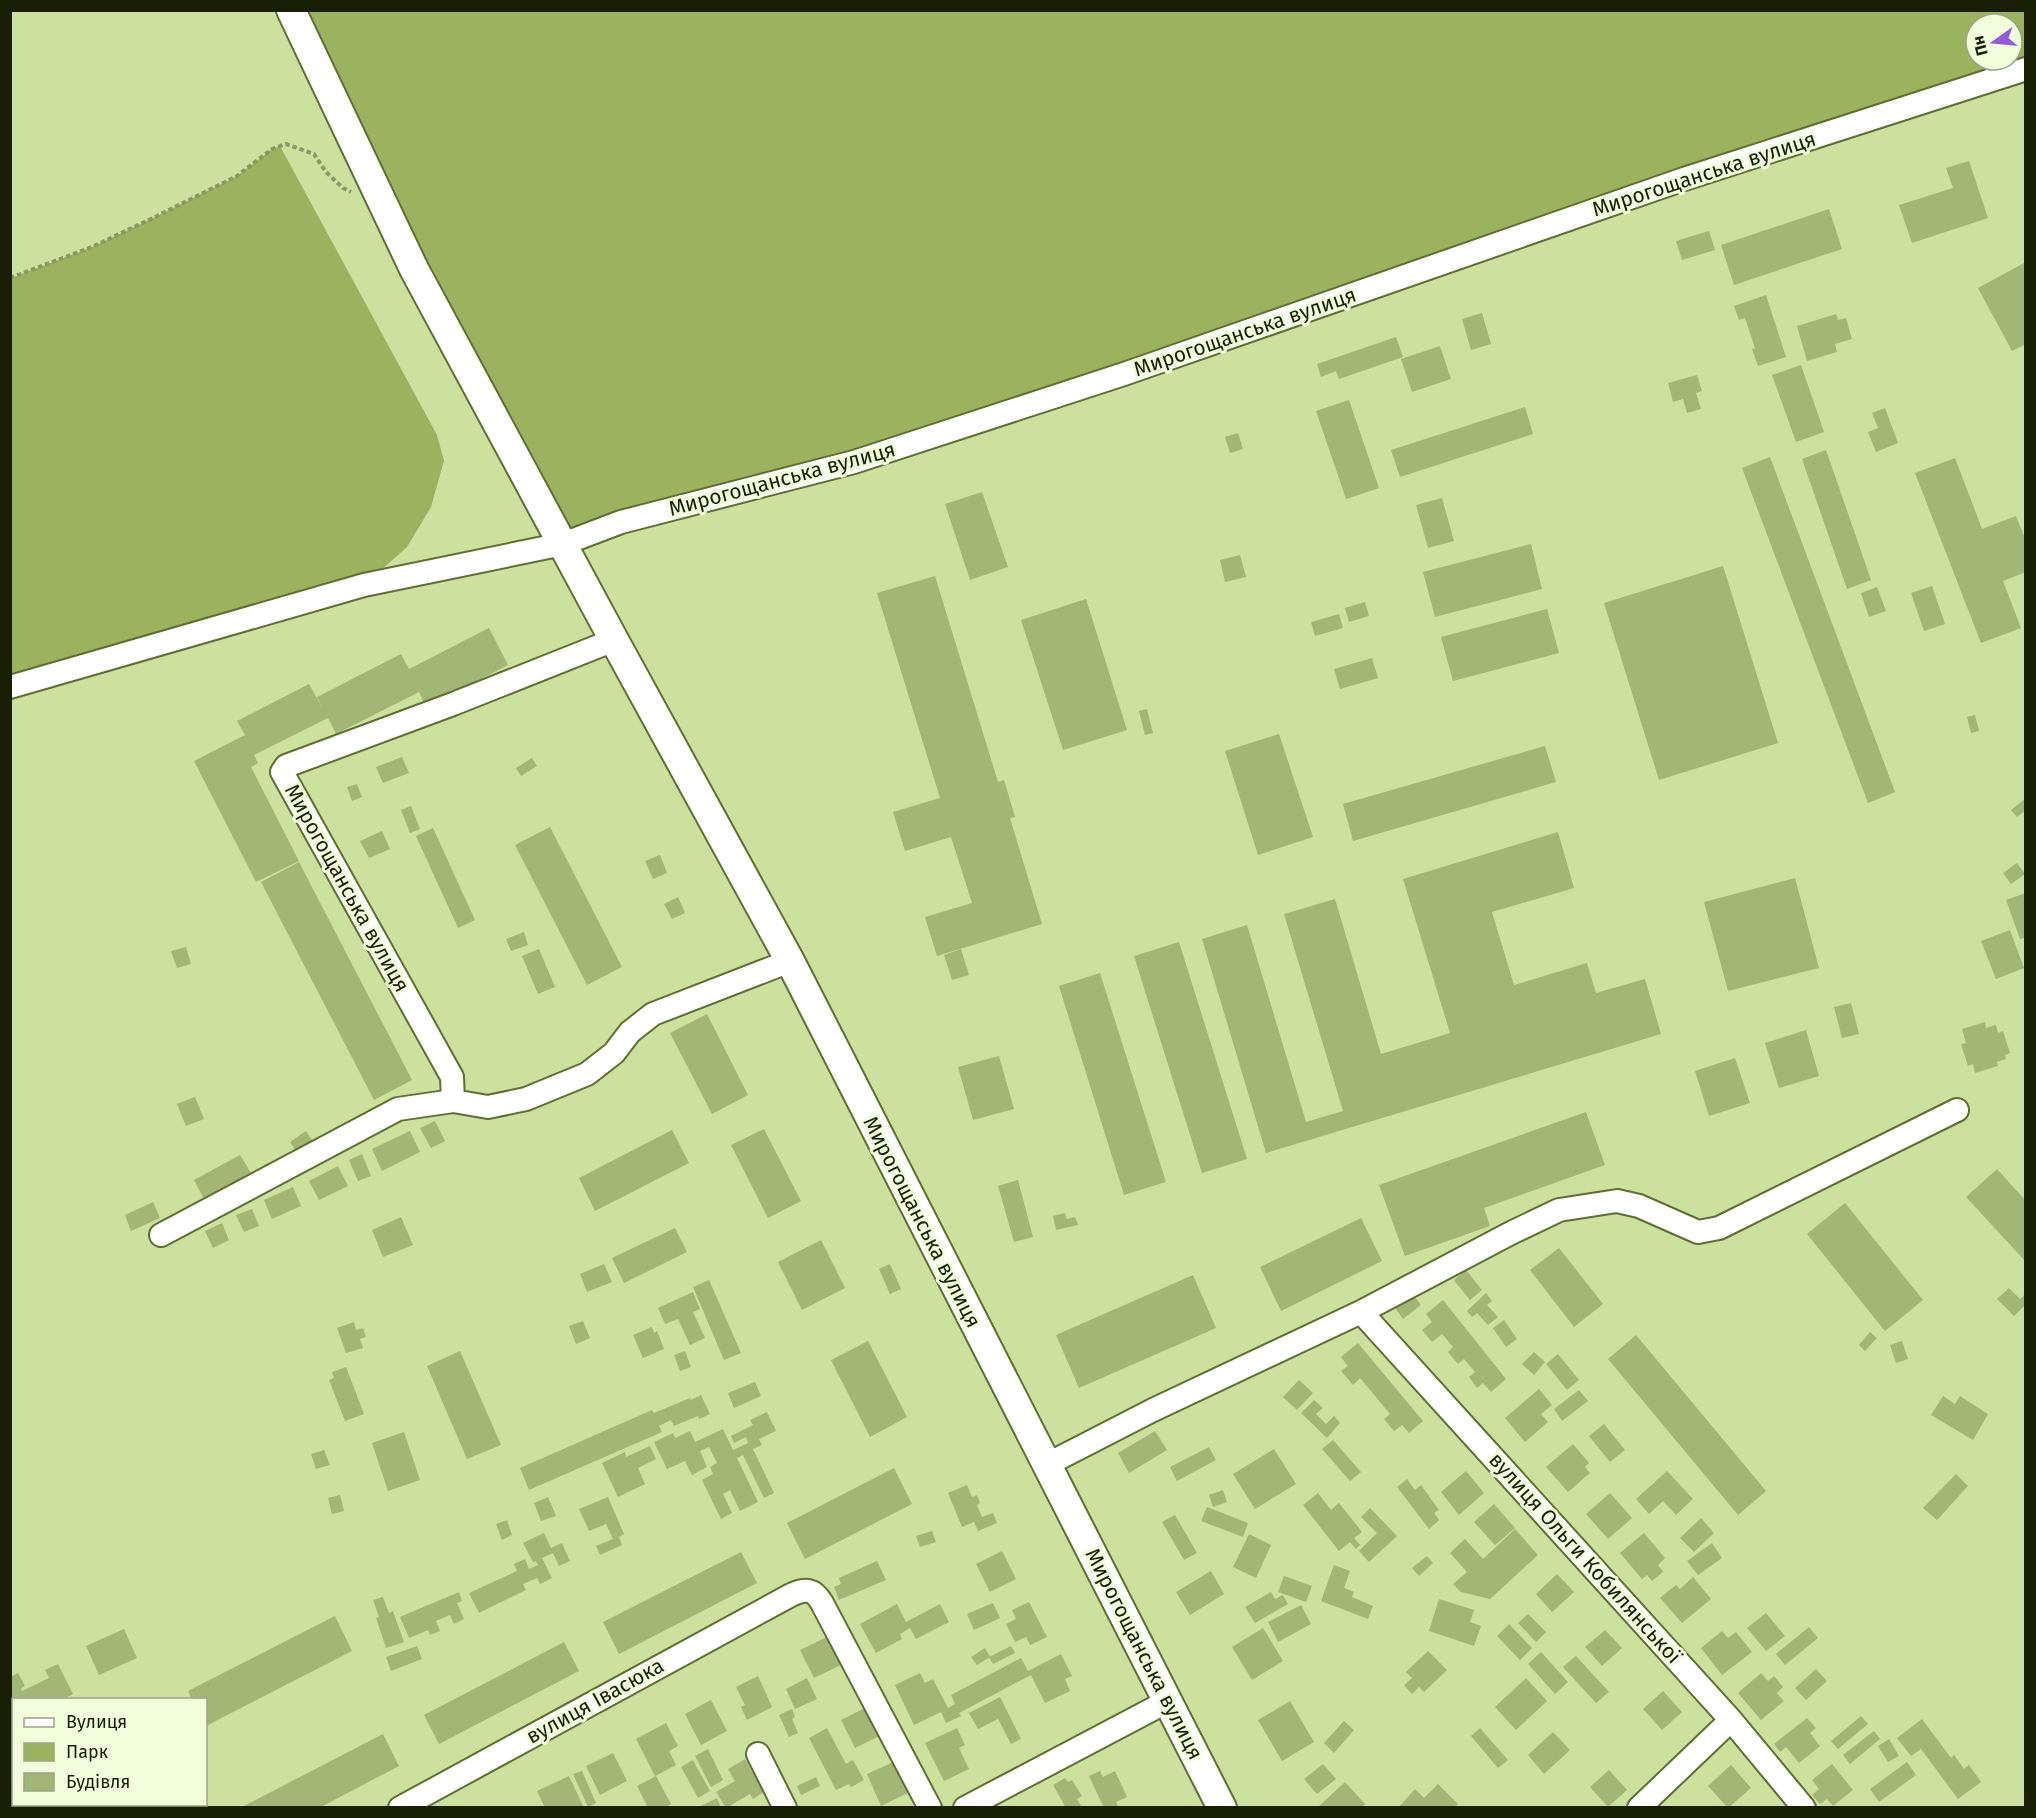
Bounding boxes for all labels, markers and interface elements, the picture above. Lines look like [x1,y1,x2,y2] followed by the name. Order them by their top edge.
[1964,12,2024,72] north arrow
[1968,34,1992,58] text: Пн
[1589,126,1819,222] street label: Мирогощанська вулиця
[1130,282,1360,382] street label: Мирогощанська вулиця
[666,436,898,522] street label: Мирогощанська вулиця
[279,780,415,996] street label: Мирогощанська вулиця
[857,1112,987,1332] street label: Мирогощанська вулиця
[1483,1447,1687,1670] street label: вулиця Ольги Кобилянської
[1079,1544,1209,1764] street label: Мирогощанська вулиця
[522,1652,668,1750] street label: вулиця Івасюка
[12,1698,207,1806] legend
[66,1711,127,1733] text: Вулиця
[66,1741,109,1763] text: Парк
[66,1771,130,1793] text: Будівля

